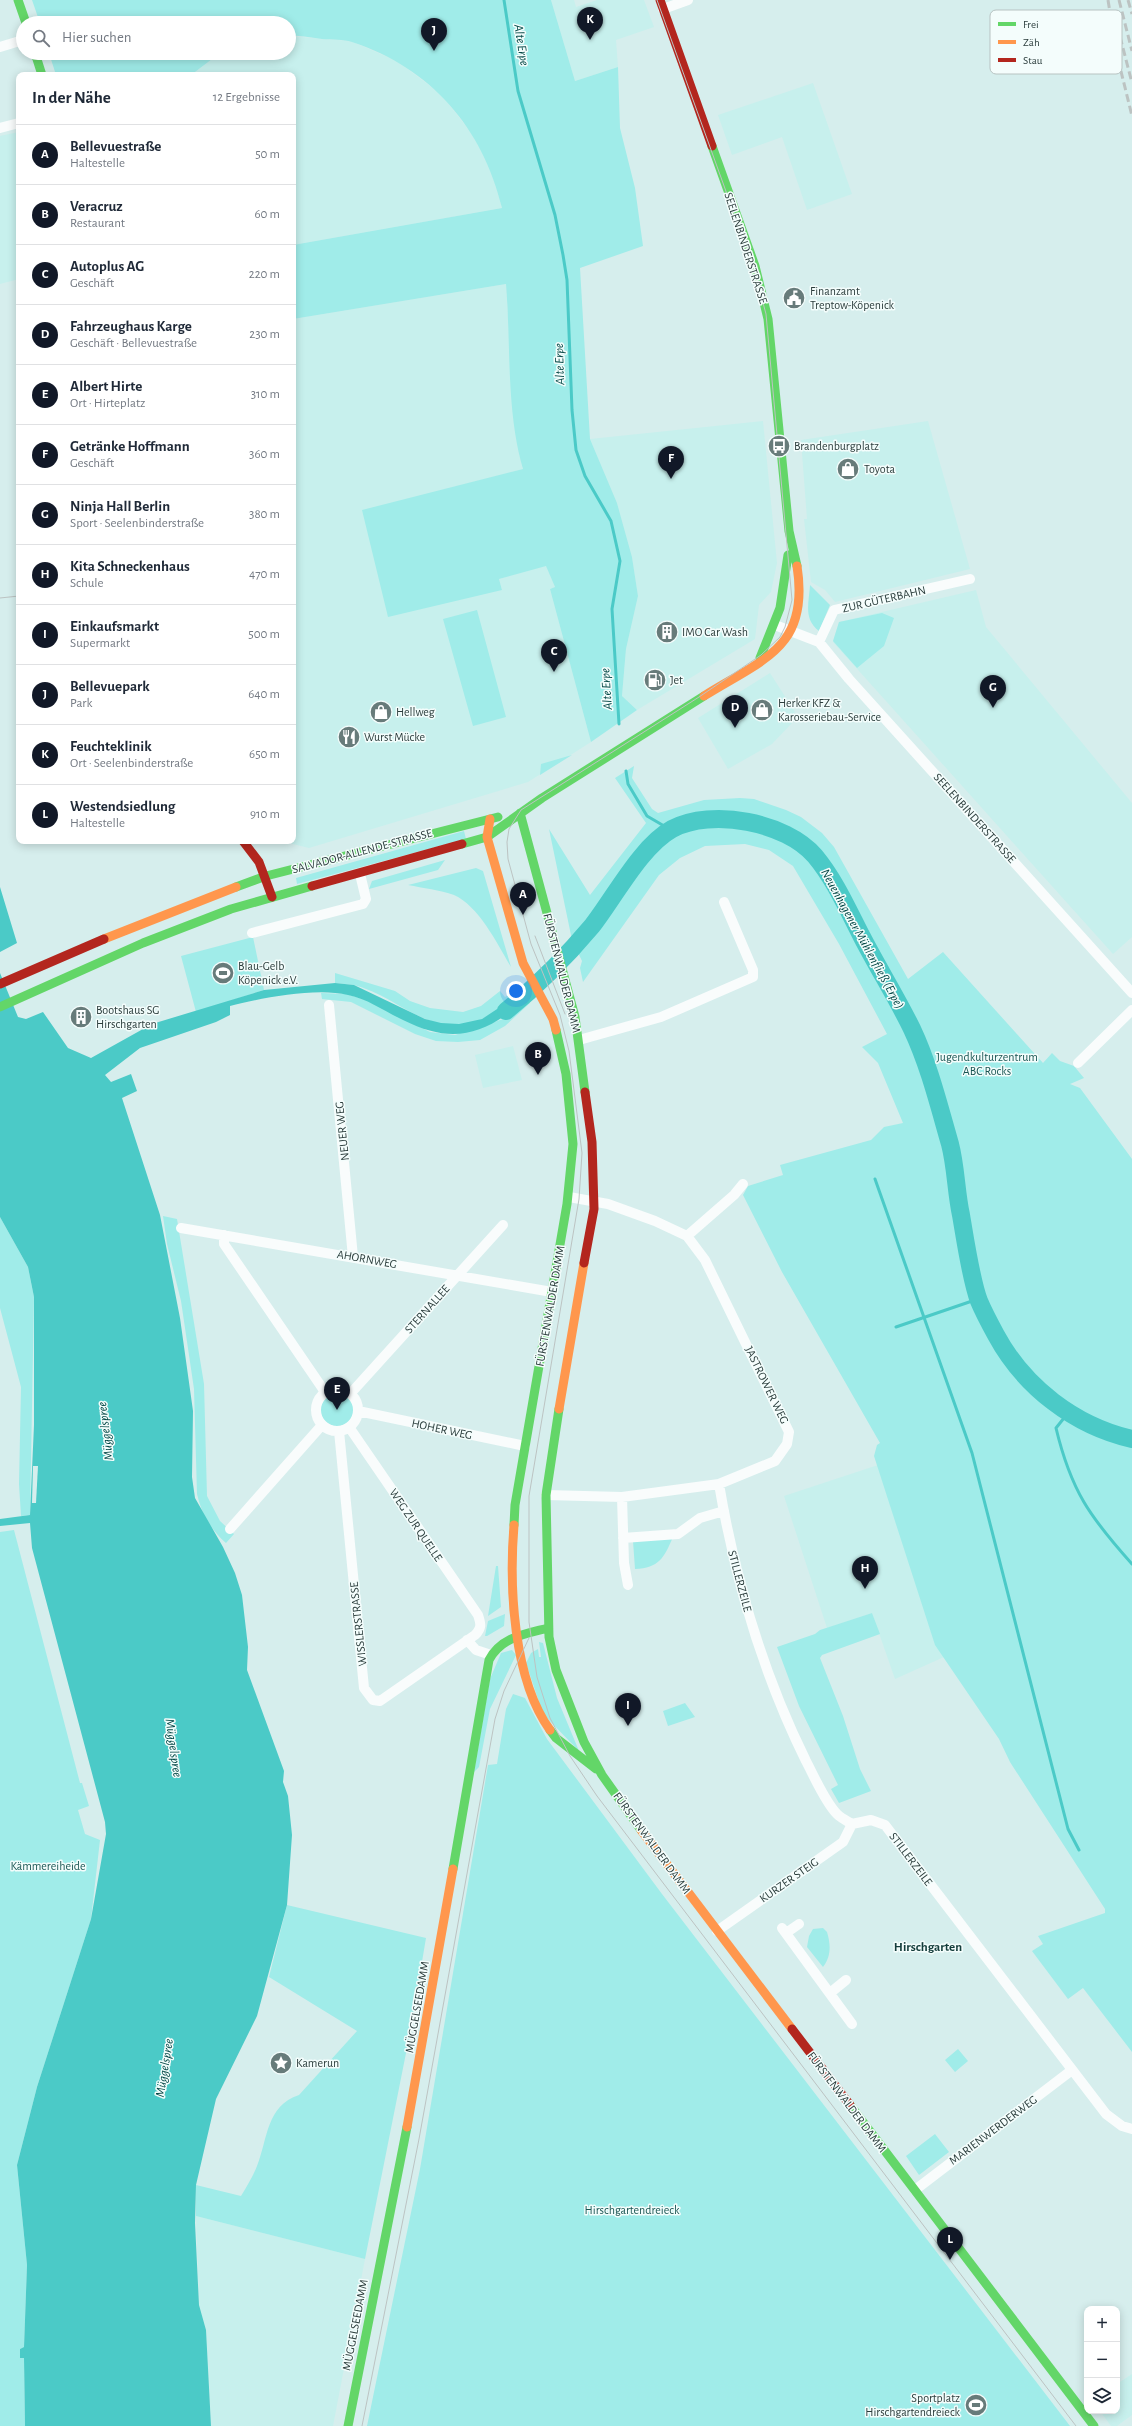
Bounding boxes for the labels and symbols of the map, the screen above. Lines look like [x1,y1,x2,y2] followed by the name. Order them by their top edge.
[577,7,603,40] pin: K
[990,10,1122,74] legend
[421,18,447,51] pin: J
[1023,19,1039,30] text: Frei
[511,22,531,67] water label: Alte Erpe
[1023,37,1040,48] text: Zäh
[1023,55,1043,66] text: Stau
[722,191,770,305] street label: SEELENBINDERSTRASSE
[781,285,807,311] public building icon: Finanzamt Treptow-Köpenick
[810,285,895,311] place label: Finanzamt Treptow-Köpenick
[553,343,567,386] water label: Alte Erpe
[766,433,792,459] bus stop icon: Brandenburgplatz
[794,440,879,452] place label: Brandenburgplatz
[658,446,684,479] pin: F
[835,456,861,482] shop icon: Toyota
[864,463,895,476] place label: Toyota
[841,583,927,614] street label: ZUR GÜTERBAHN
[654,619,680,645] building icon: IMO Car Wash
[682,626,748,638] place label: IMO Car Wash
[541,639,567,672] pin: C
[642,667,668,693] fuel station icon: Jet
[599,668,615,711] water label: Alte Erpe
[670,674,683,686] place label: Jet
[980,675,1006,708] pin: G
[722,695,748,728] pin: D
[749,697,775,723] shop icon: Herker KFZ & Karosseriebau-Service
[778,697,881,723] place label: Herker KFZ & Karosseriebau-Service
[368,699,394,725] shop icon: Hellweg
[396,706,435,718] place label: Hellweg
[336,724,362,750] restaurant icon: Wurst Mücke
[364,731,425,743] place label: Wurst Mücke
[932,771,1019,865] street label: SEELENBINDERSTRASSE
[291,826,434,875] street label: SALVADOR-ALLENDE-STRASSE
[818,867,906,1011] water label: Neuenhagener Mühlenfließ (Erpe)
[510,882,536,915] pin: A
[541,912,584,1034] street label: FÜRSTENWALDER DAMM
[210,960,236,986] sports icon: Blau-Gelb Köpenick e.V.
[238,960,298,986] place label: Blau-Gelb Köpenick e.V.
[506,981,526,1001] your location
[68,1004,94,1030] building icon: Bootshaus SG Hirschgarten
[96,1004,160,1030] place label: Bootshaus SG Hirschgarten
[525,1042,551,1075] pin: B
[936,1051,1038,1077] park label: Jugendkulturzentrum ABC Rocks
[333,1101,351,1161] street label: NEUER WEG
[532,1244,567,1367] street label: FÜRSTENWALDER DAMM
[336,1248,398,1270] street label: AHORNWEG
[402,1282,452,1335] street label: STERNALLEE
[743,1344,791,1426] street label: JASTROWER WEG
[324,1377,350,1410] pin: E
[96,1401,116,1461] water label: Müggelspree
[411,1417,473,1441] street label: HOHER WEG
[387,1487,445,1564] street label: WEG ZUR QUELLE
[726,1549,754,1613] street label: STILLERZEILE
[852,1556,878,1589] pin: H
[348,1581,368,1667] street label: WISSLERSTRASSE
[615,1693,641,1726] pin: I
[162,1718,184,1778] water label: Müggelspree
[611,1789,694,1896] street label: FÜRSTENWALDER DAMM
[887,1830,935,1888] street label: STILLERZEILE
[757,1855,821,1905] street label: KURZER STEIG
[10,1860,86,1872] park label: Kämmereiheide
[894,1941,962,1954] district label: Hirschgarten
[402,1960,431,2054] street label: MÜGGELSEEDAMM
[154,2038,176,2098] water label: Müggelspree
[805,2049,889,2155] street label: FÜRSTENWALDER DAMM
[268,2050,294,2076] place icon: Kamerun
[296,2057,339,2069] place label: Kamerun
[947,2093,1039,2167] street label: MARIENWERDERWEG
[585,2204,680,2216] park label: Hirschgartendreieck
[937,2227,963,2260] pin: L
[339,2278,370,2372] street label: MÜGGELSEEDAMM
[865,2392,961,2418] place label: Sportplatz Hirschgartendreieck
[963,2392,989,2418] sports icon: Sportplatz Hirschgartendreieck

